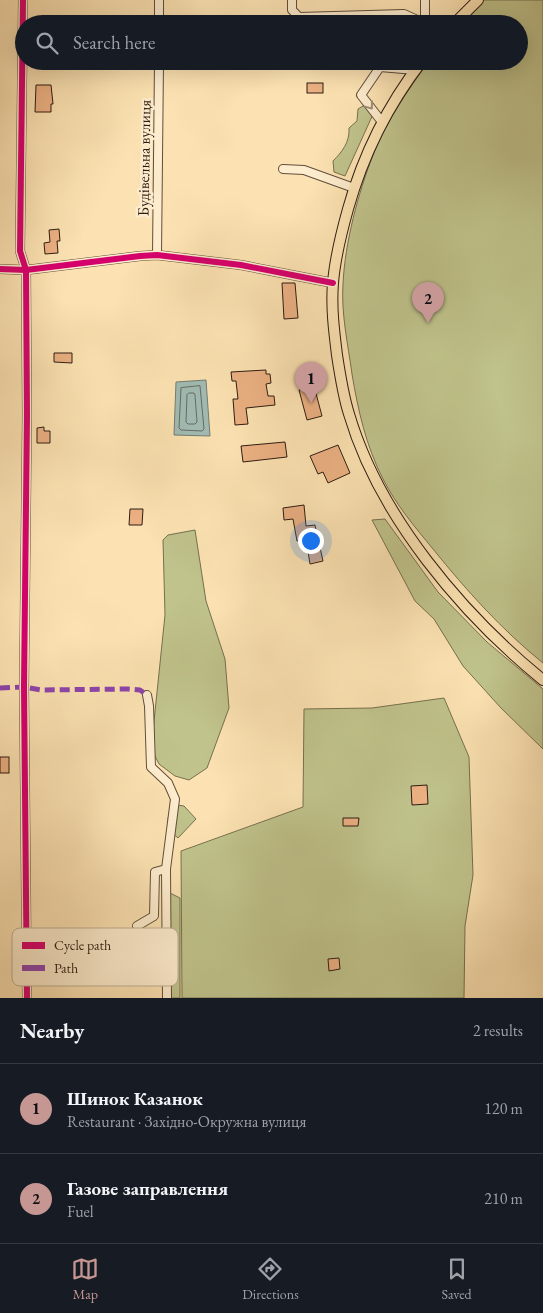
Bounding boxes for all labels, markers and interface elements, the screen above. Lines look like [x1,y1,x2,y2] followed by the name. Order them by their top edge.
[15,15,528,70] search box
[33,29,61,57] icon: search
[73,30,155,55] text: Search here
[132,99,156,217] street label: Будівельна вулиця
[364,100,373,110] one-way arrow
[412,282,444,323] pin: 2
[295,362,327,403] pin: 1
[298,528,324,554] your location
[12,928,178,986] legend
[54,936,111,954] text: Cycle path
[54,959,78,977] text: Path
[20,1017,84,1044] text: Nearby
[473,1020,523,1041] text: 2 results
[67,1086,203,1111] text: Шинок Казанок
[32,1098,40,1119] text: 1
[484,1098,523,1119] text: 120 m
[67,1111,306,1132] text: Restaurant · Західно-Окружна вулиця
[67,1176,228,1201] text: Газове заправлення
[32,1188,40,1209] text: 2
[484,1188,523,1209] text: 210 m
[67,1201,94,1222] text: Fuel
[71,1255,99,1303] tab: Map
[242,1255,299,1303] tab: Directions
[442,1255,472,1303] tab: Saved

